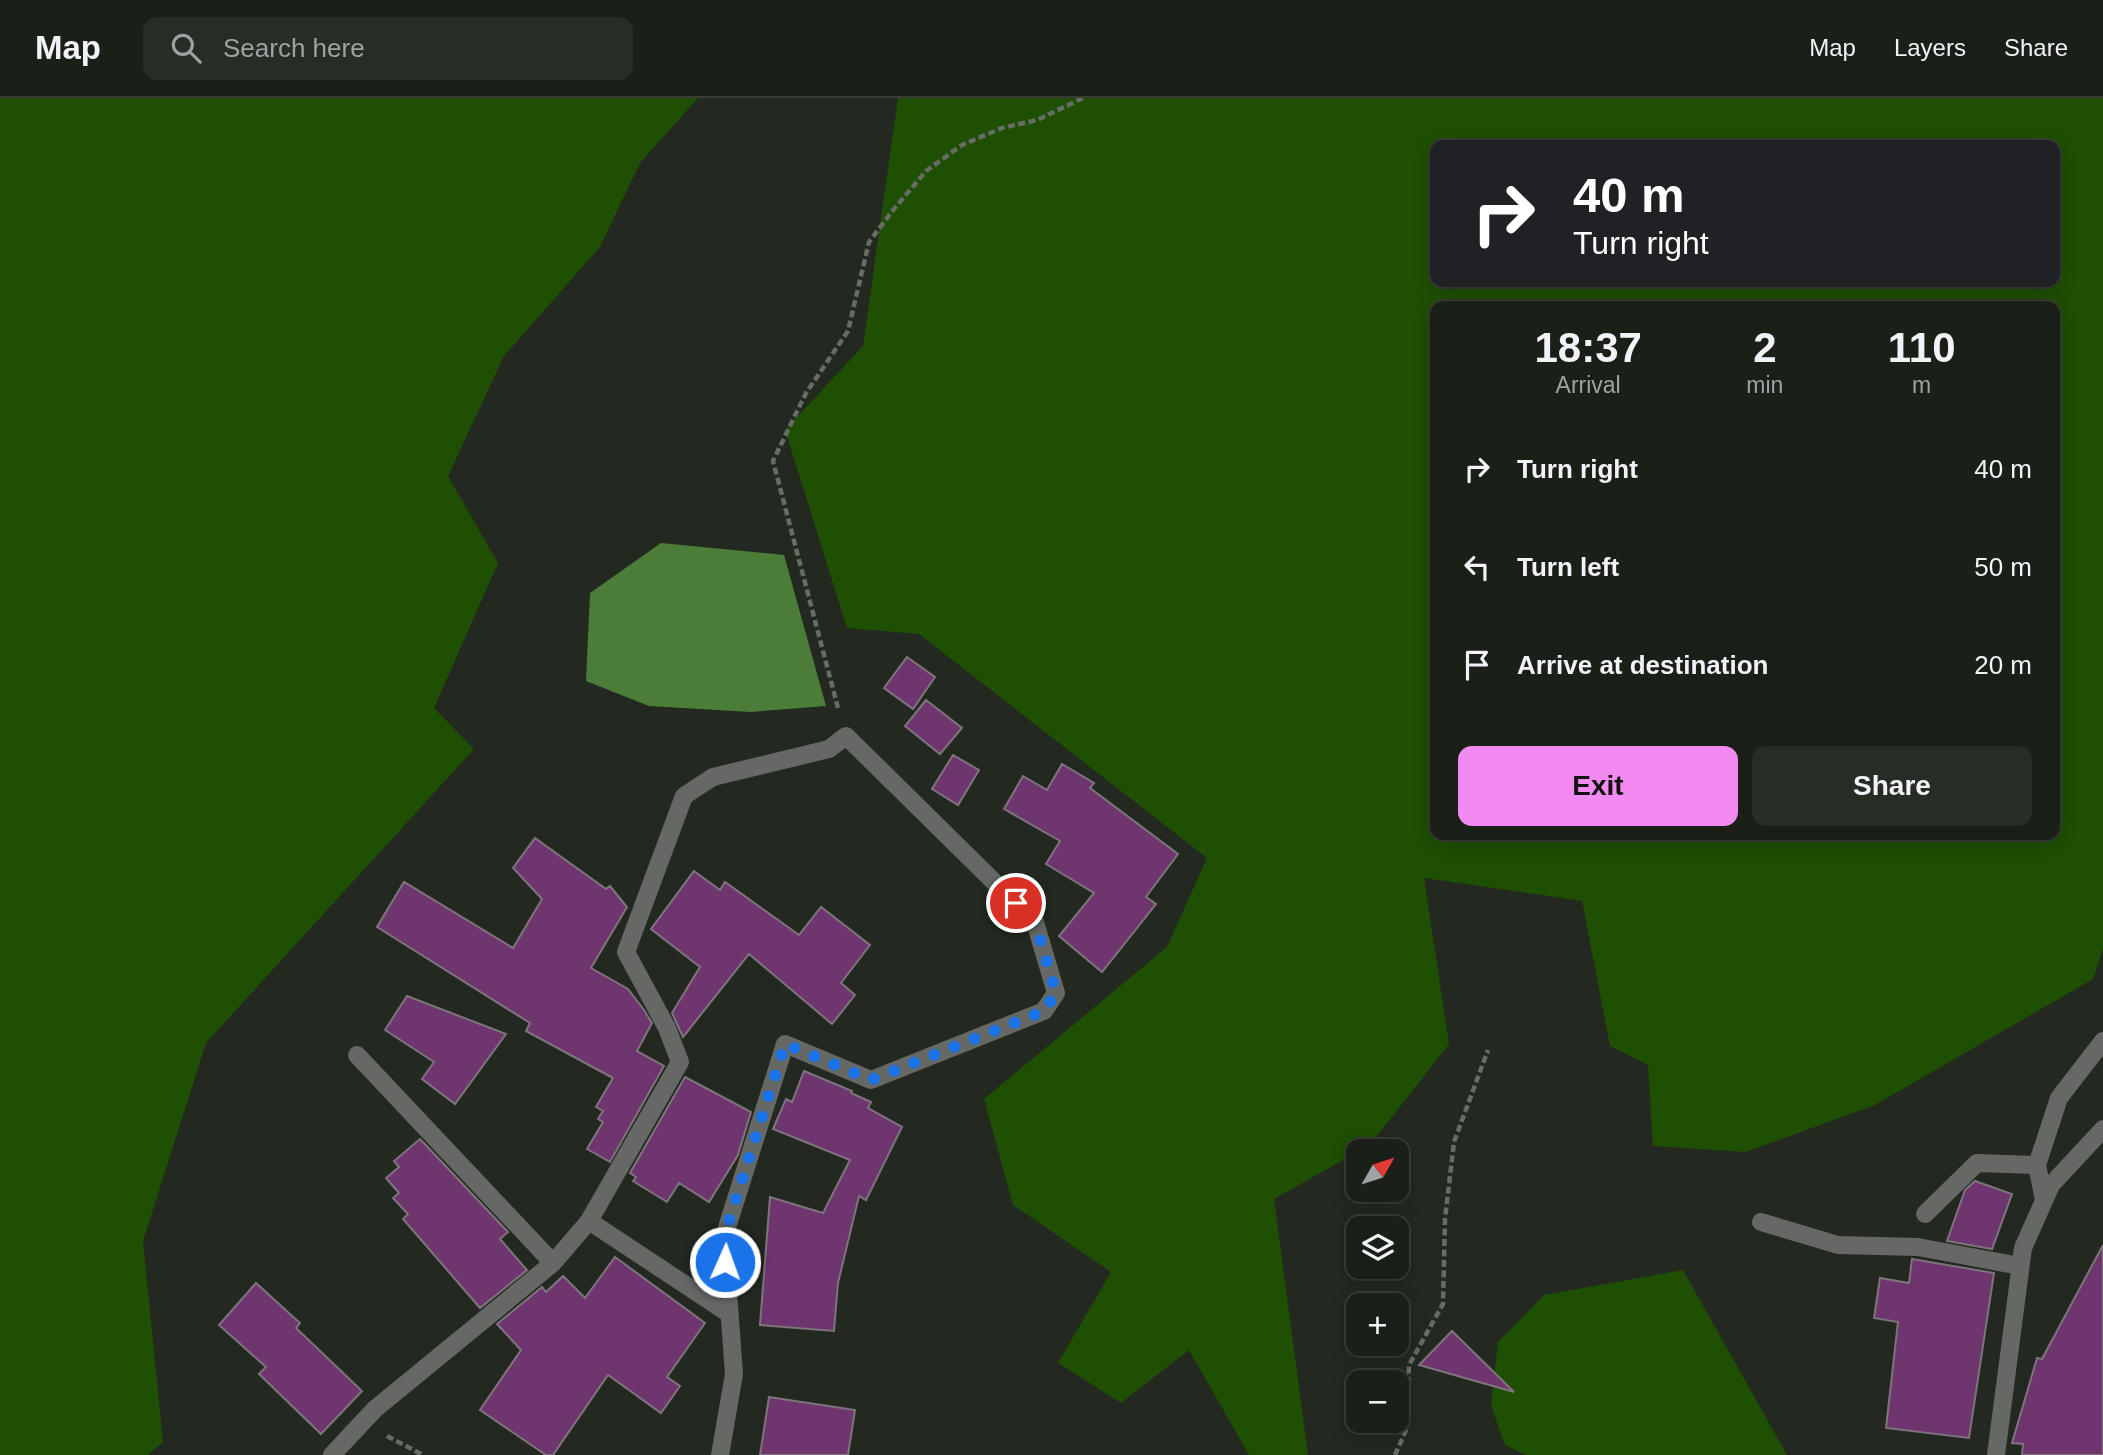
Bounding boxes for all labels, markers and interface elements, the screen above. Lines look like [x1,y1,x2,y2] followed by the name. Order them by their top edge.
[143,17,633,80] search box
[35,29,101,66] text: Map
[167,29,205,67] icon: search
[223,33,365,63] text: Search here
[1809,34,1856,61] text: Map
[1894,34,1966,61] text: Layers
[2004,34,2068,61] text: Share
[1458,168,1549,259] icon: right
[1573,168,1685,222] text: 40 m
[1573,225,1709,261] text: Turn right
[1534,324,1642,371] text: 18:37
[1753,324,1777,371] text: 2
[1888,324,1956,371] text: 110
[1556,372,1621,398] text: Arrival
[1746,372,1783,398] text: min
[1912,372,1931,398] text: m
[1458,450,1496,488] icon: right
[1517,454,1638,484] text: Turn right
[1974,454,2032,484] text: 40 m
[1458,548,1496,586] icon: left
[1517,552,1619,582] text: Turn left
[1974,552,2032,582] text: 50 m
[1458,646,1496,684] icon: arrive
[1517,650,1768,680] text: Arrive at destination
[1974,650,2032,680] text: 20 m
[1458,746,1738,826] button: Exit
[1752,746,2032,826] button: Share
[986,873,1046,933] pin
[997,884,1035,922] icon: arrive
[1346,1139,1409,1202] north arrow
[1346,1139,1409,1433] map controls
[1346,1216,1409,1279] button: layers
[688,1225,762,1299] position arrow
[1346,1293,1409,1356] button: +
[1346,1370,1409,1433] button: −

